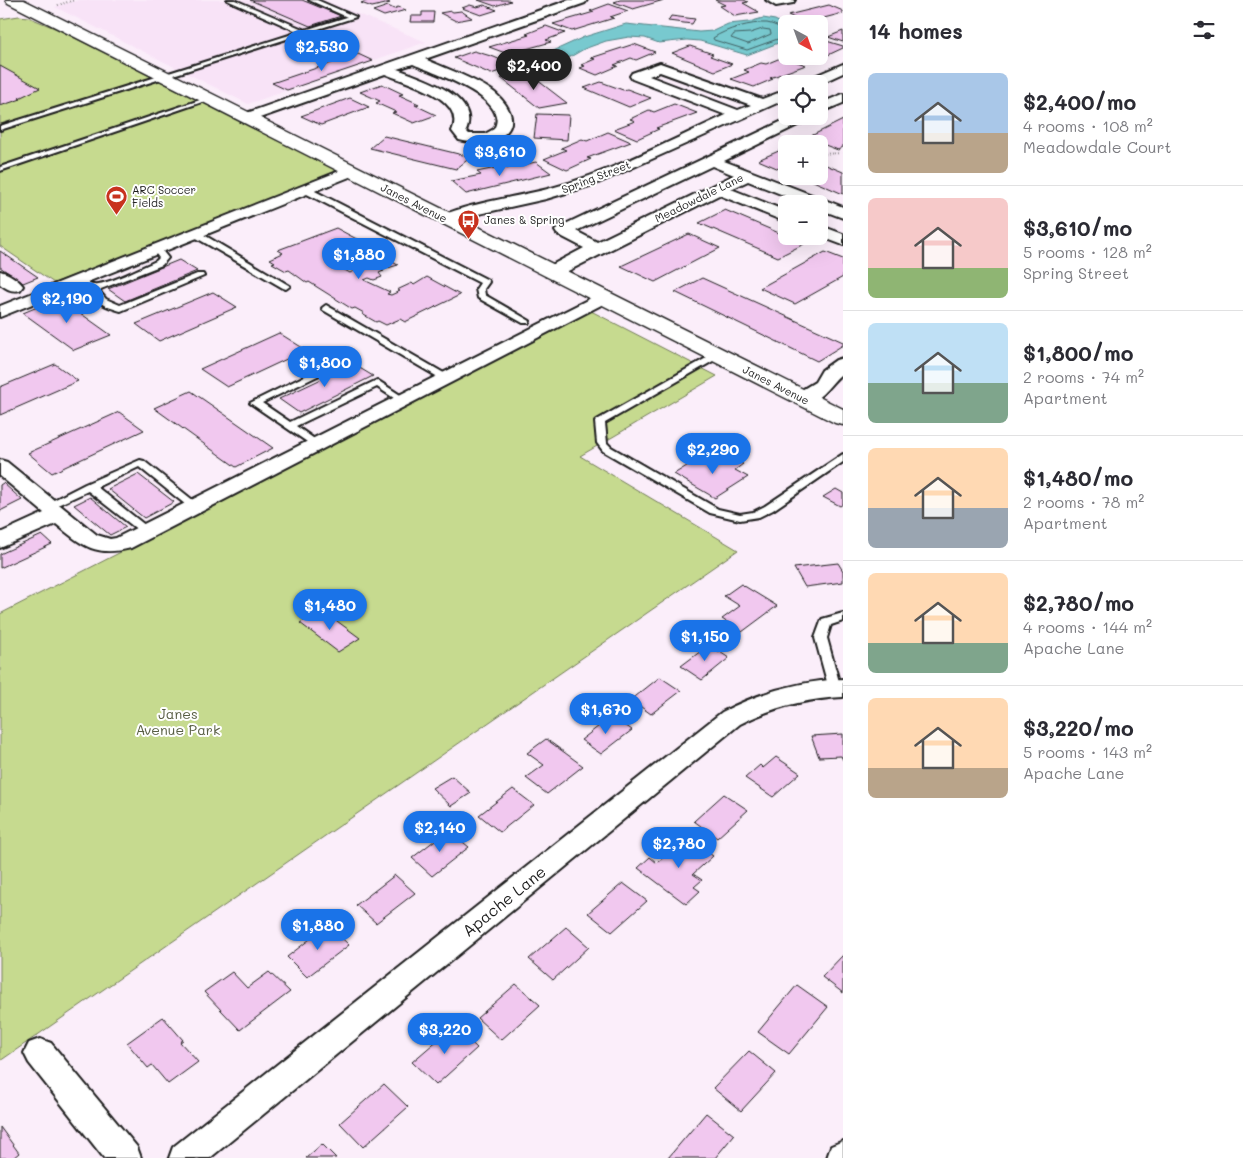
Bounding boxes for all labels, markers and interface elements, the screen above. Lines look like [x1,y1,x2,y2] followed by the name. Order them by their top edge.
[778,15,828,65] north arrow
[778,15,828,245] map controls
[1190,16,1218,44] icon: filters
[868,17,963,44] text: 14 homes
[281,30,363,72] pin: $2,530
[296,35,348,56] text: $2,530
[493,48,575,91] pin: $2,400
[507,54,561,75] text: $2,400
[778,75,828,125] button: locate
[1023,88,1136,115] text: $2,400/mo
[908,93,968,153] icon: home
[1023,115,1153,136] text: 4 rooms · 108 m²
[459,134,541,177] pin: $3,610
[778,135,828,185] button: +
[1023,136,1172,157] text: Meadowdale Court
[474,140,526,161] text: $3,610
[559,156,633,197] street label: Spring Street
[652,169,746,226] street label: Meadowdale Lane
[378,179,450,226] street label: Janes Avenue
[132,182,196,210] place label: ARC Soccer Fields
[104,184,128,215] sports icon: ARC Soccer Fields
[778,195,828,245] button: −
[456,208,480,239] bus stop icon: Janes & Spring
[484,212,564,227] place label: Janes & Spring
[1023,214,1132,241] text: $3,610/mo
[908,218,968,278] icon: home
[318,238,400,280] pin: $1,880
[1023,241,1152,262] text: 5 rooms · 128 m²
[333,243,385,264] text: $1,880
[1023,262,1129,283] text: Spring Street
[26,282,108,324] pin: $2,190
[42,287,92,308] text: $2,190
[1023,339,1133,366] text: $1,800/mo
[908,343,968,403] icon: home
[284,346,366,388] pin: $1,800
[299,351,351,372] text: $1,800
[740,361,812,408] street label: Janes Avenue
[1023,366,1144,387] text: 2 rooms · 74 m²
[1023,387,1108,408] text: Apartment
[672,432,754,475] pin: $2,290
[687,438,739,459] text: $2,290
[1023,464,1133,491] text: $1,480/mo
[908,468,968,528] icon: home
[1023,491,1144,512] text: 2 rooms · 78 m²
[1023,512,1108,533] text: Apartment
[289,588,371,631] pin: $1,480
[1023,589,1134,616] text: $2,780/mo
[908,593,968,653] icon: home
[304,594,356,615] text: $1,480
[1023,616,1152,637] text: 4 rooms · 144 m²
[664,620,746,662] pin: $1,150
[681,625,729,646] text: $1,150
[1023,637,1125,658] text: Apache Lane
[565,692,647,735] pin: $1,670
[581,698,631,719] text: $1,670
[136,704,220,739] park label: Janes Avenue Park
[1023,714,1134,741] text: $3,220/mo
[908,718,968,778] icon: home
[1023,741,1152,762] text: 5 rooms · 143 m²
[1023,762,1125,783] text: Apache Lane
[399,810,481,853] pin: $2,140
[414,816,466,837] text: $2,140
[638,826,720,869] pin: $2,780
[653,832,705,853] text: $2,780
[458,861,550,941] street label: Apache Lane
[277,908,359,951] pin: $1,880
[292,914,344,935] text: $1,880
[404,1012,486,1055] pin: $3,220
[419,1018,471,1039] text: $3,220

